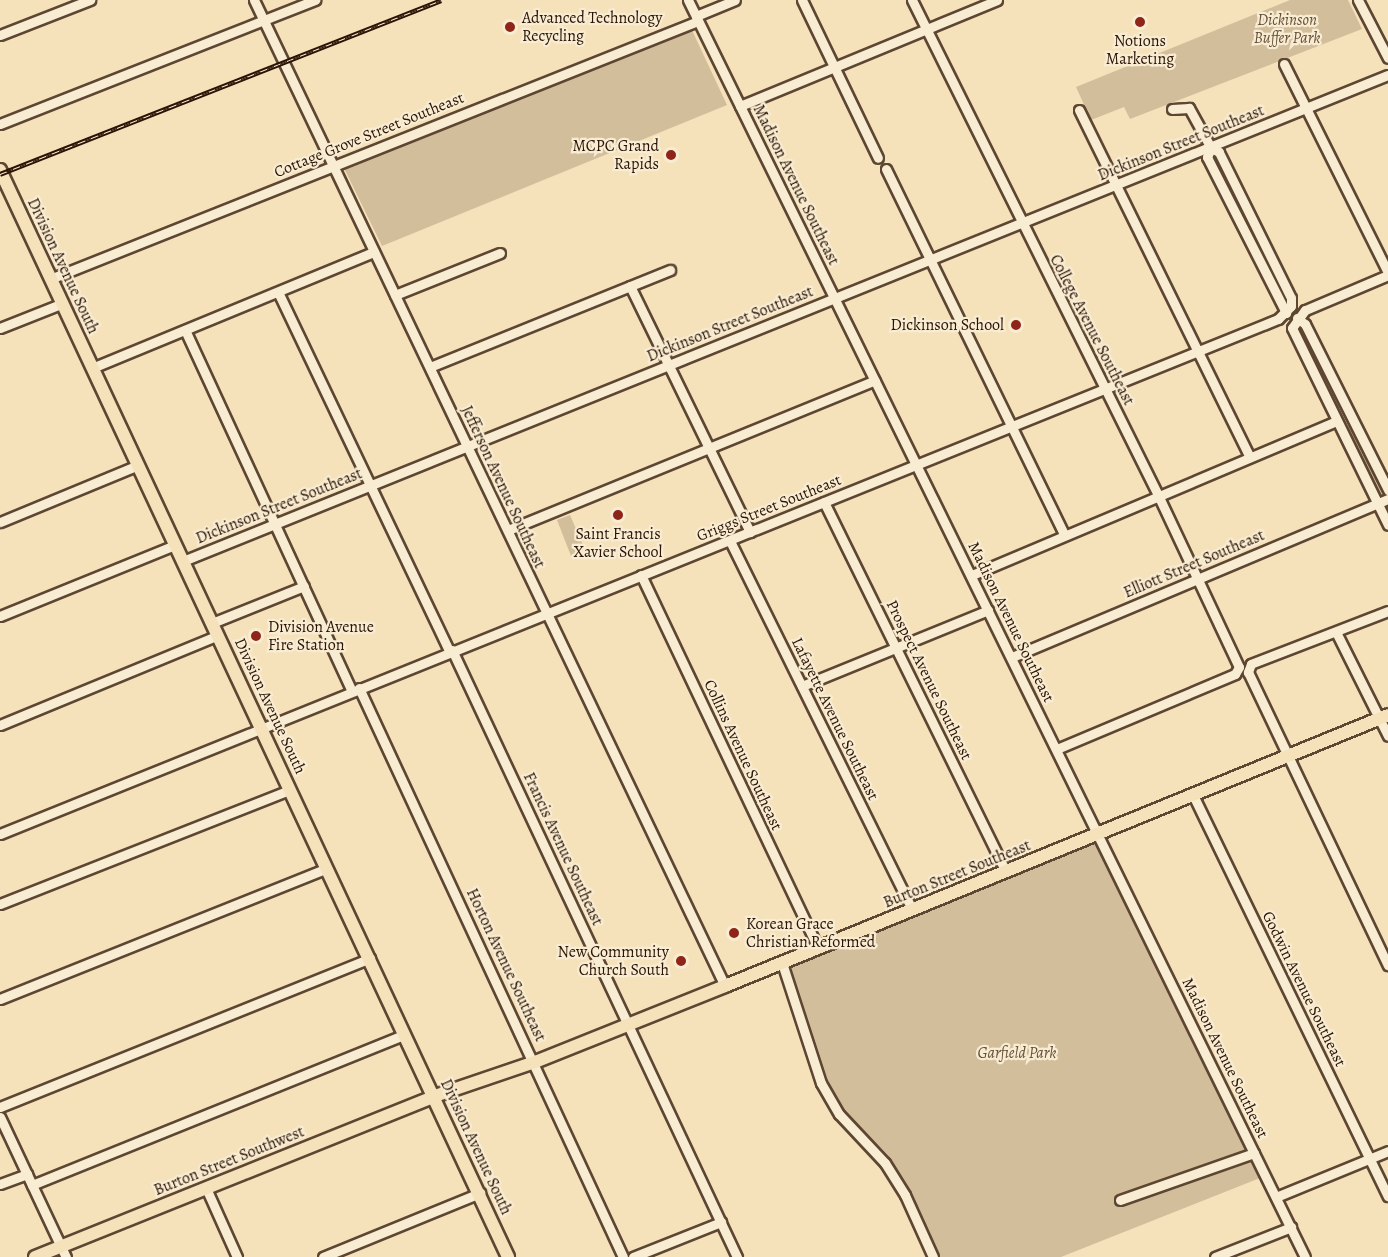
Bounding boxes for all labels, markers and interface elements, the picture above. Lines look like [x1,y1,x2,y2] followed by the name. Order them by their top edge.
[522,8,662,46] place label: Advanced Technology Recycling
[1254,10,1320,48] park label: Dickinson Buffer Park
[1133,15,1147,29] marker: Notions Marketing
[503,20,517,34] marker: Advanced Technology Recycling
[1106,31,1174,69] place label: Notions Marketing
[271,88,467,182] street label: Cottage Grove Street Southeast
[1095,101,1267,185] street label: Dickinson Street Southeast
[749,102,843,268] street label: Madison Avenue Southeast
[572,136,659,174] place label: MCPC Grand Rapids
[664,148,678,162] marker: MCPC Grand Rapids
[23,195,103,337] street label: Division Avenue South
[1046,251,1138,409] street label: College Avenue Southeast
[644,282,816,366] street label: Dickinson Street Southeast
[891,315,1004,335] place label: Dickinson School
[1009,318,1023,332] marker: Dickinson School
[457,403,549,571] street label: Jefferson Avenue Southeast
[193,464,365,548] street label: Dickinson Street Southeast
[694,470,844,546] street label: Griggs Street Southeast
[611,508,625,522] marker: Saint Francis Xavier School
[574,524,662,562] place label: Saint Francis Xavier School
[1121,526,1267,602] street label: Elliott Street Southeast
[964,539,1058,705] street label: Madison Avenue Southeast
[882,597,976,763] street label: Prospect Avenue Southeast
[268,617,374,655] place label: Division Avenue Fire Station
[249,629,263,643] marker: Division Avenue Fire Station
[230,635,310,777] street label: Division Avenue South
[787,635,883,803] street label: Lafayette Avenue Southeast
[700,677,786,833] street label: Collins Avenue Southeast
[519,769,607,929] street label: Francis Avenue Southeast
[881,836,1033,912] street label: Burton Street Southeast
[462,885,550,1045] street label: Horton Avenue Southeast
[1258,908,1350,1070] street label: Godwin Avenue Southeast
[746,914,875,952] place label: Korean Grace Christian Reformed
[727,926,741,940] marker: Korean Grace Christian Reformed
[558,942,669,980] place label: New Community Church South
[674,954,688,968] marker: New Community Church South
[1178,975,1272,1141] street label: Madison Avenue Southeast
[978,1043,1056,1063] park label: Garfield Park
[436,1076,516,1218] street label: Division Avenue South
[151,1122,307,1200] street label: Burton Street Southwest

